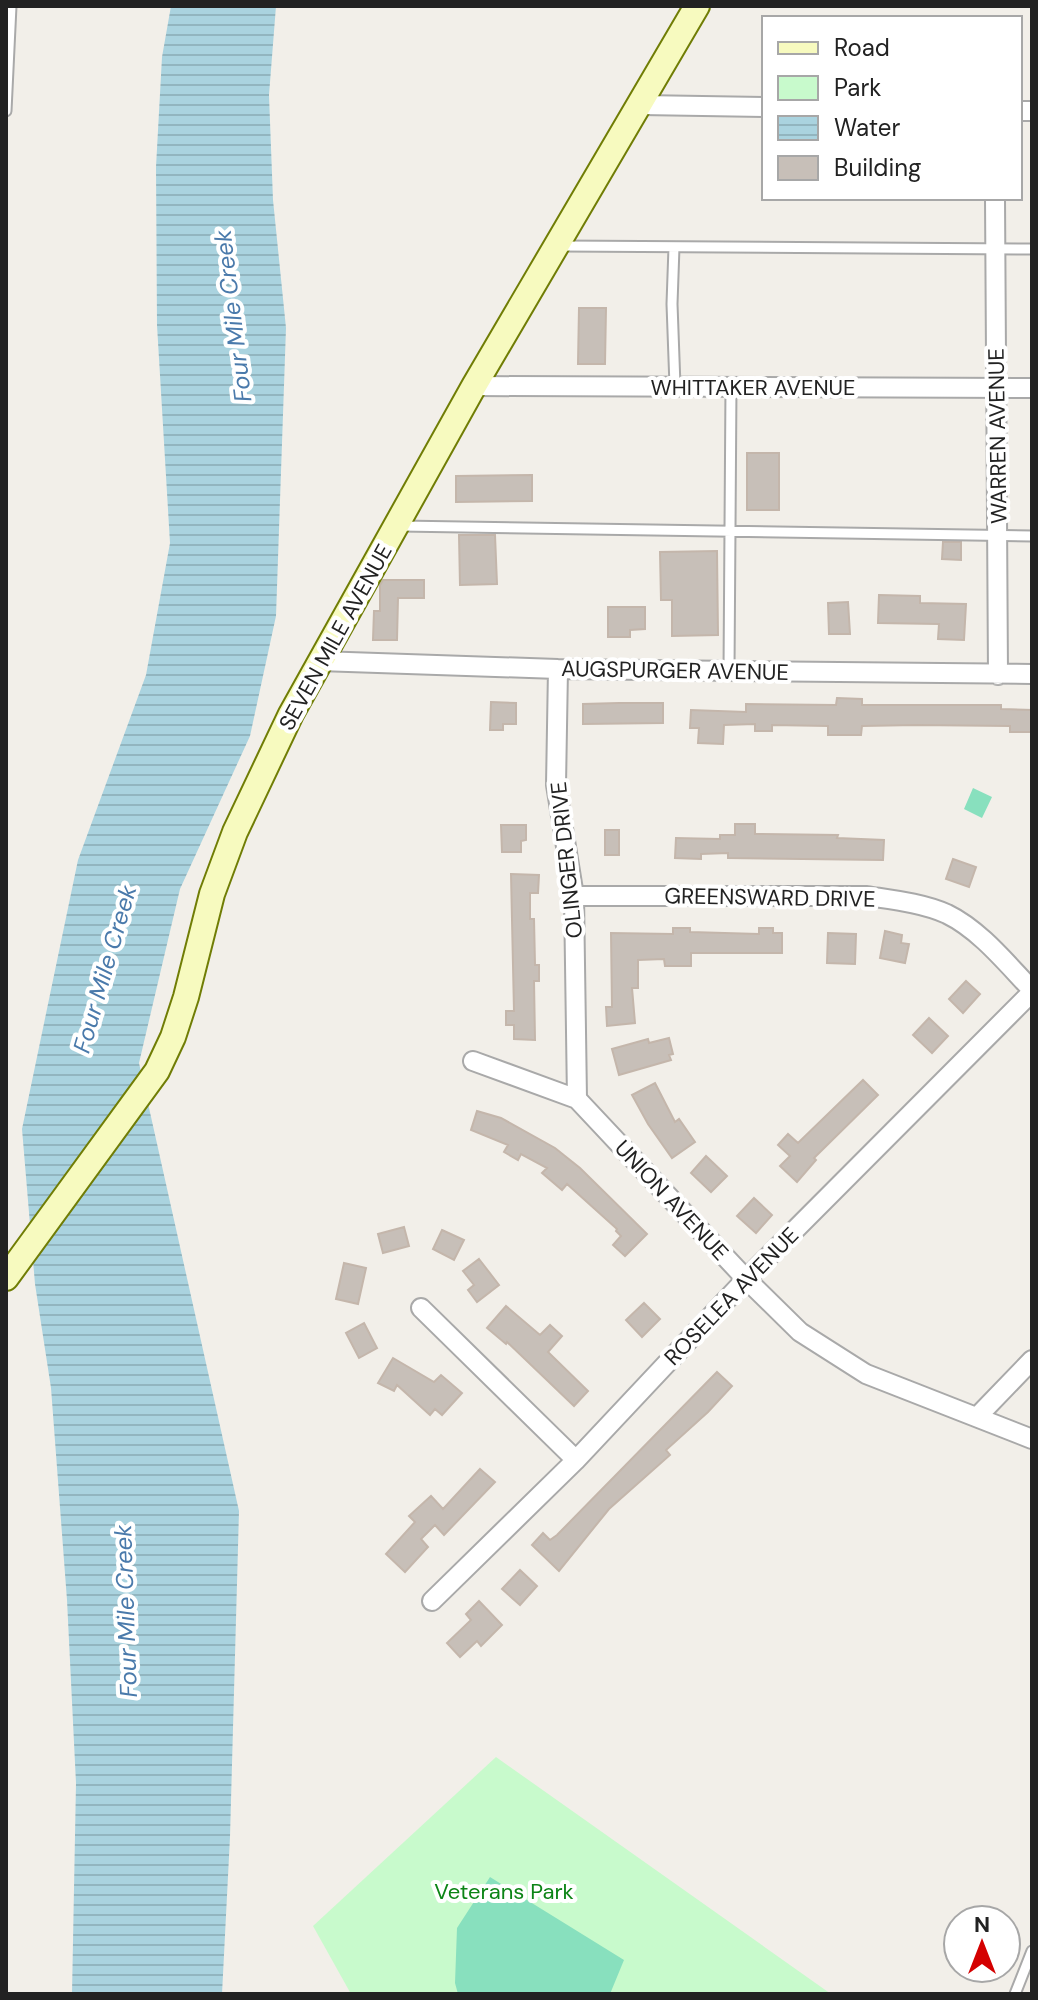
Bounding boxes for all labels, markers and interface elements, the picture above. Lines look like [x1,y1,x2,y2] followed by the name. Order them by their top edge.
[762,16,1022,200] legend
[834,32,890,63] text: Road
[834,72,881,103] text: Park
[834,112,900,143] text: Water
[834,152,921,183] text: Building
[206,228,258,404] water label: Four Mile Creek
[981,348,1014,524] street label: WARREN AVENUE
[651,373,855,402] street label: WHITTAKER AVENUE
[272,539,399,735] street label: SEVEN MILE AVENUE
[561,654,789,687] street label: AUGSPURGER AVENUE
[544,780,589,940] street label: OLINGER DRIVE
[66,881,143,1056] water label: Four Mile Creek
[664,881,876,914] street label: GREENSWARD DRIVE
[608,1134,735,1267] street label: UNION AVENUE
[658,1221,805,1372] street label: ROSELEA AVENUE
[107,1523,144,1698] water label: Four Mile Creek
[434,1877,574,1906] park label: Veterans Park
[942,1904,1022,1984] north arrow
[974,1910,990,1939] text: N

